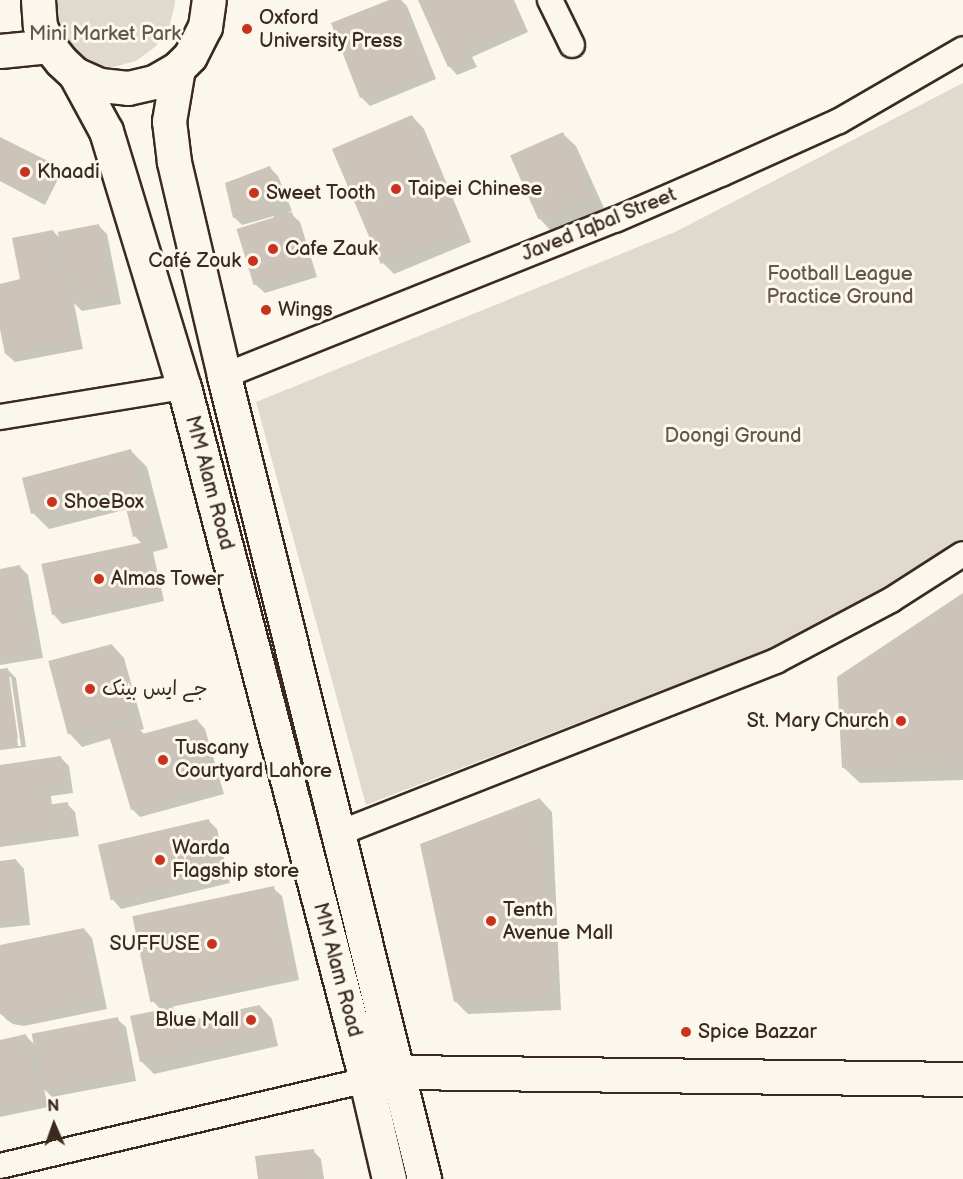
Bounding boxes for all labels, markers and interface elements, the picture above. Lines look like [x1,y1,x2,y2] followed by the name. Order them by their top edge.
[259,6,404,53] place label: Oxford University Press
[29,22,181,46] park label: Mini Market Park
[240,22,254,36] marker: Oxford University Press
[37,160,100,184] place label: Khaadi
[18,165,32,179] marker: Khaadi
[408,177,542,201] place label: Taipei Chinese
[266,181,376,205] place label: Sweet Tooth
[389,182,403,196] marker: Taipei Chinese
[518,183,680,267] street label: Javed Iqbal Street
[247,186,261,200] marker: Sweet Tooth
[285,237,378,261] place label: Cafe Zauk
[266,242,280,256] marker: Cafe Zauk
[148,249,241,273] place label: Café Zouk
[246,254,260,268] marker: Café Zouk
[767,262,913,309] park label: Football League Practice Ground
[278,298,333,322] place label: Wings
[259,303,273,317] marker: Wings
[180,413,238,553] street label: MM Alam Road
[665,424,801,448] park label: Doongi Ground
[64,490,144,514] place label: ShoeBox
[45,495,59,509] marker: ShoeBox
[111,567,224,591] place label: Almas Tower
[92,572,106,586] marker: Almas Tower
[102,677,208,701] place label: جے ایس بینک
[83,682,97,696] marker: جے ایس بینک
[745,709,889,733] place label: St. Mary Church
[894,714,908,728] marker: St. Mary Church
[175,736,332,783] place label: Tuscany Courtyard Lahore
[156,753,170,767] marker: Tuscany Courtyard Lahore
[172,837,299,884] place label: Warda Flagship store
[153,853,167,867] marker: Warda Flagship store
[503,898,613,945] place label: Tenth Avenue Mall
[308,900,366,1040] street label: MM Alam Road
[484,914,498,928] marker: Tenth Avenue Mall
[110,932,200,956] place label: SUFFUSE
[205,937,219,951] marker: SUFFUSE
[155,1008,239,1032] place label: Blue Mall
[244,1013,258,1027] marker: Blue Mall
[698,1020,817,1044] place label: Spice Bazzar
[679,1025,693,1039] marker: Spice Bazzar
[24,1095,84,1155] north arrow
[47,1097,60,1116] text: N

